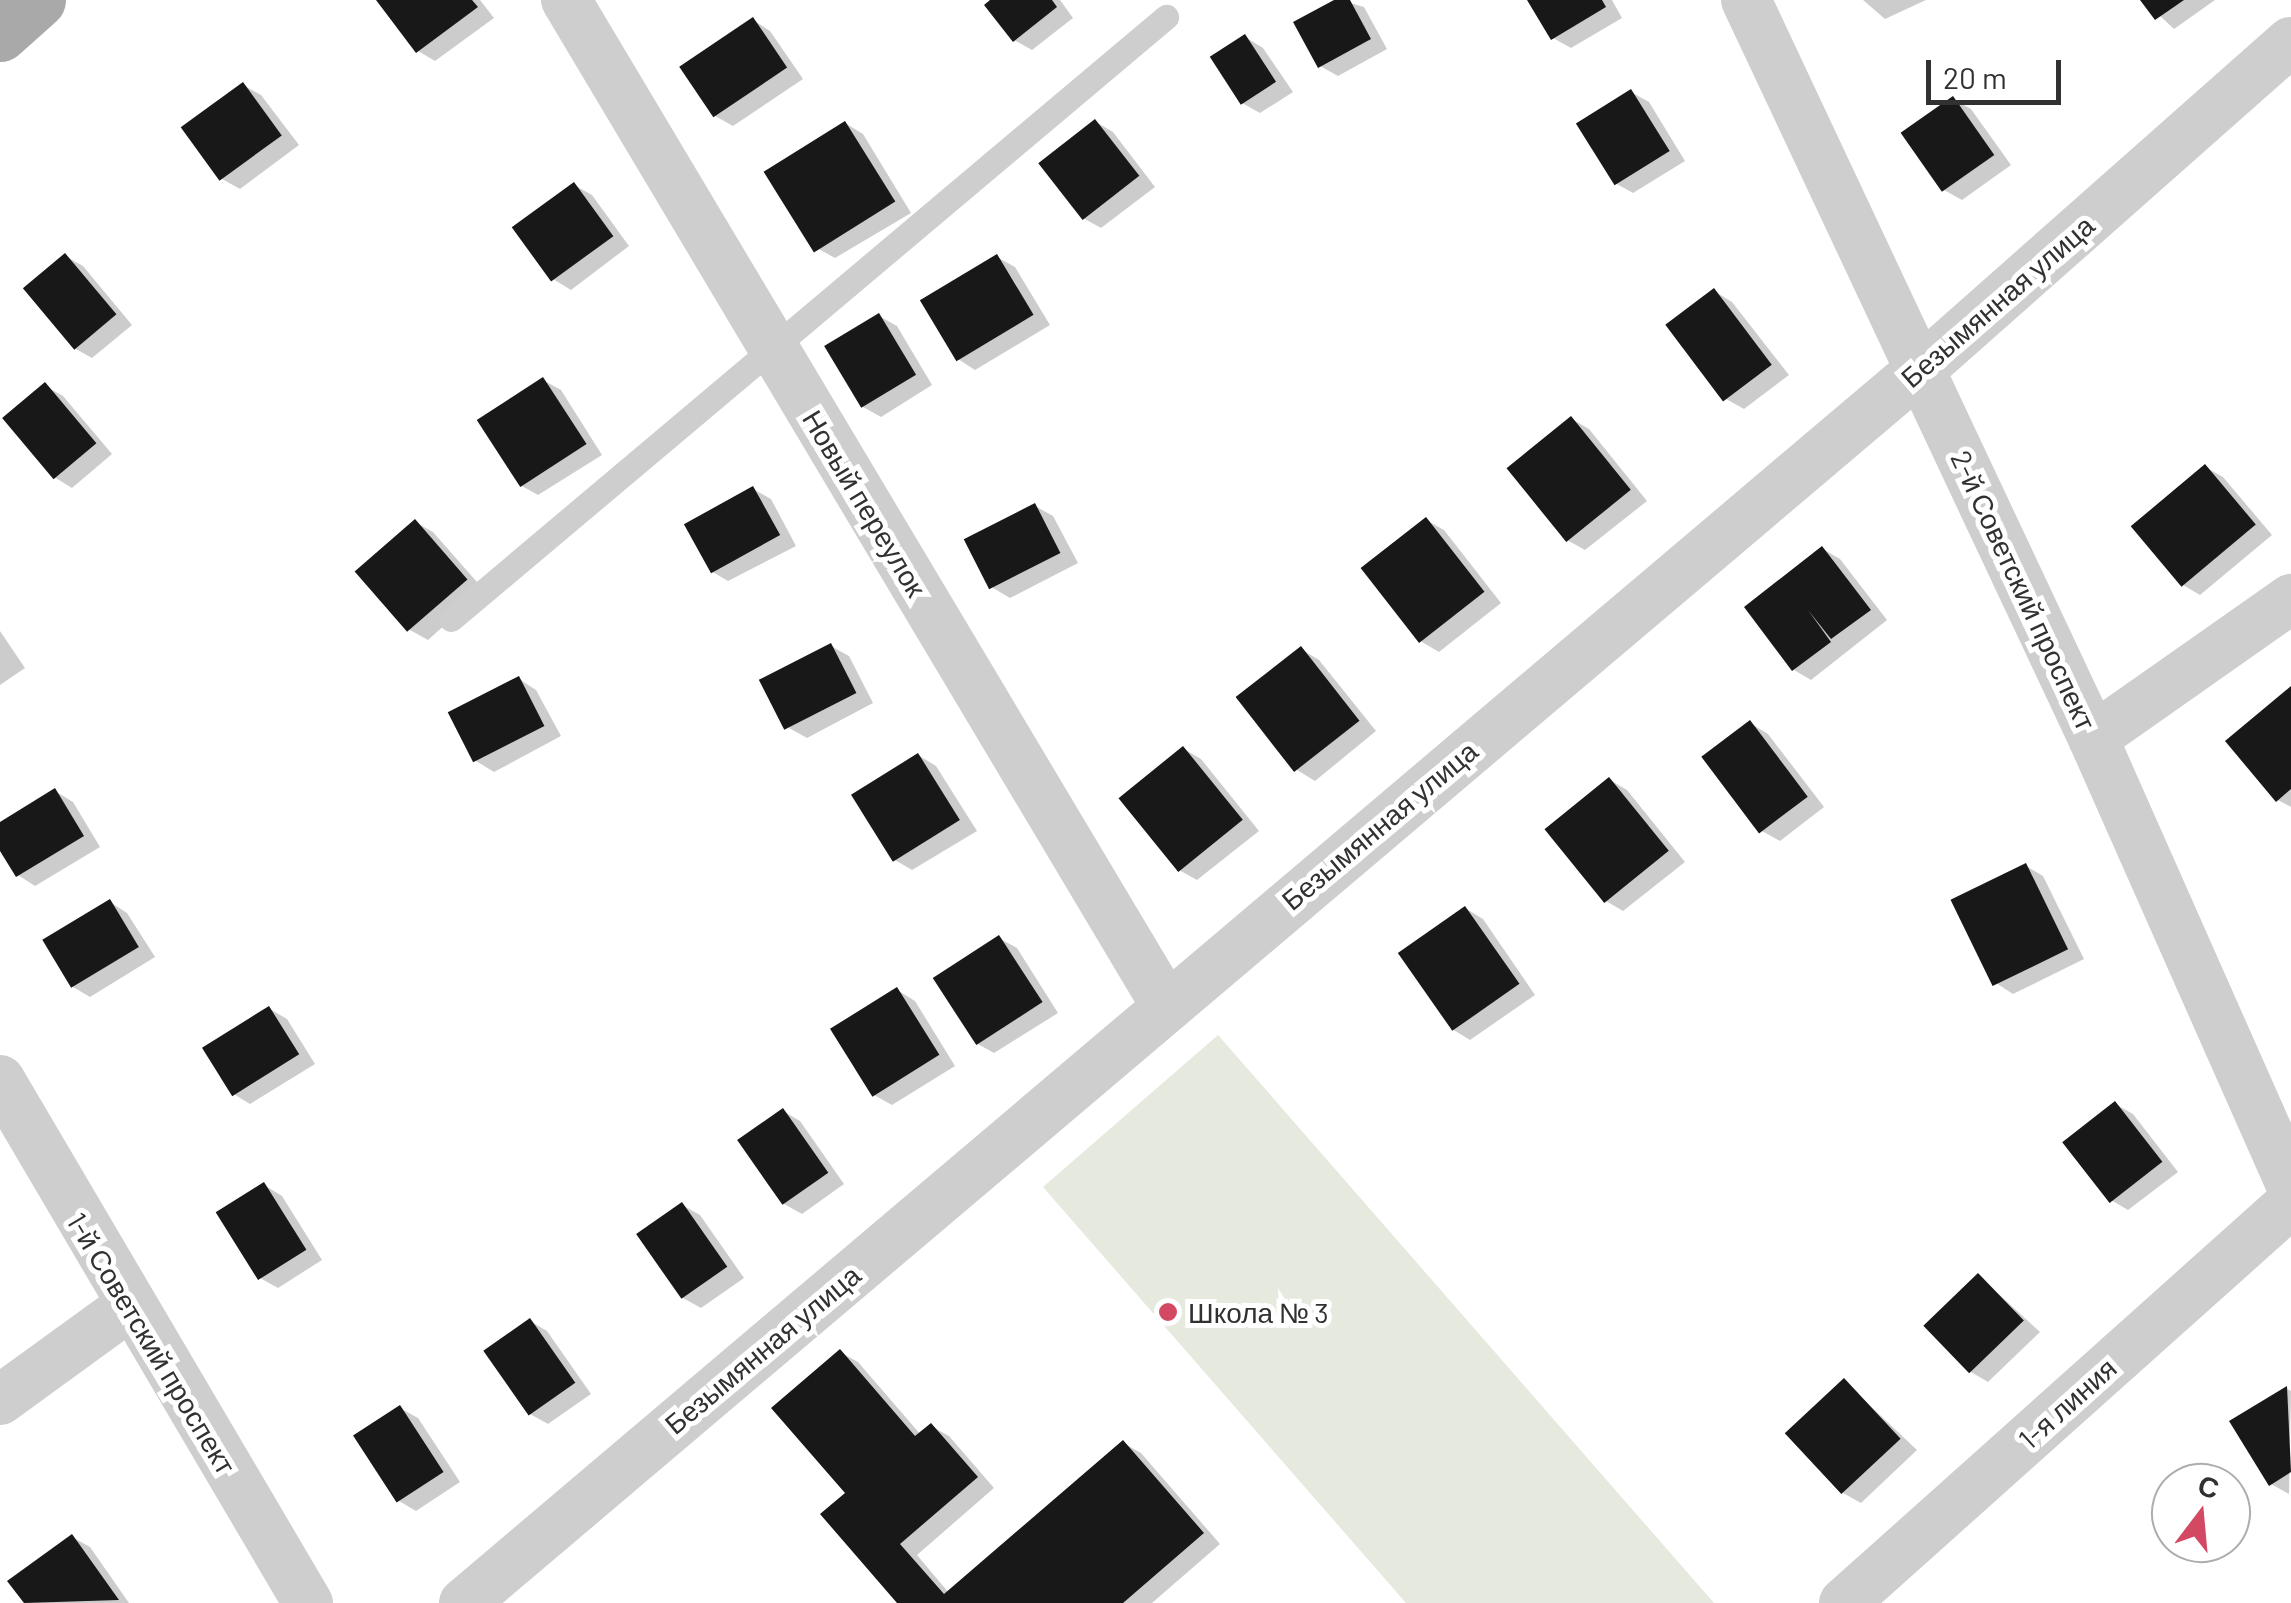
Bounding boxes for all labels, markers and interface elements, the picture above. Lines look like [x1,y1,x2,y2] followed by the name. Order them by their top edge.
[1931,40,2066,102] scale bar
[1943,59,2007,95] text: 20 m
[1894,208,2100,394] street label: Безымянная улица
[796,404,934,602] street label: Новый переулок
[1944,445,2104,735] street label: 2-й Советский проспект
[1274,733,1484,917] street label: Безымянная улица
[61,1206,243,1480] street label: 1-й Советский проспект
[657,1257,867,1441] street label: Безымянная улица
[1188,1295,1329,1329] place label: Школа № 3
[1157,1301,1179,1323] marker: Школа № 3
[2011,1350,2123,1456] street label: 1-я линия
[2151,1463,2251,1563] north arrow
[2194,1467,2223,1505] text: С

